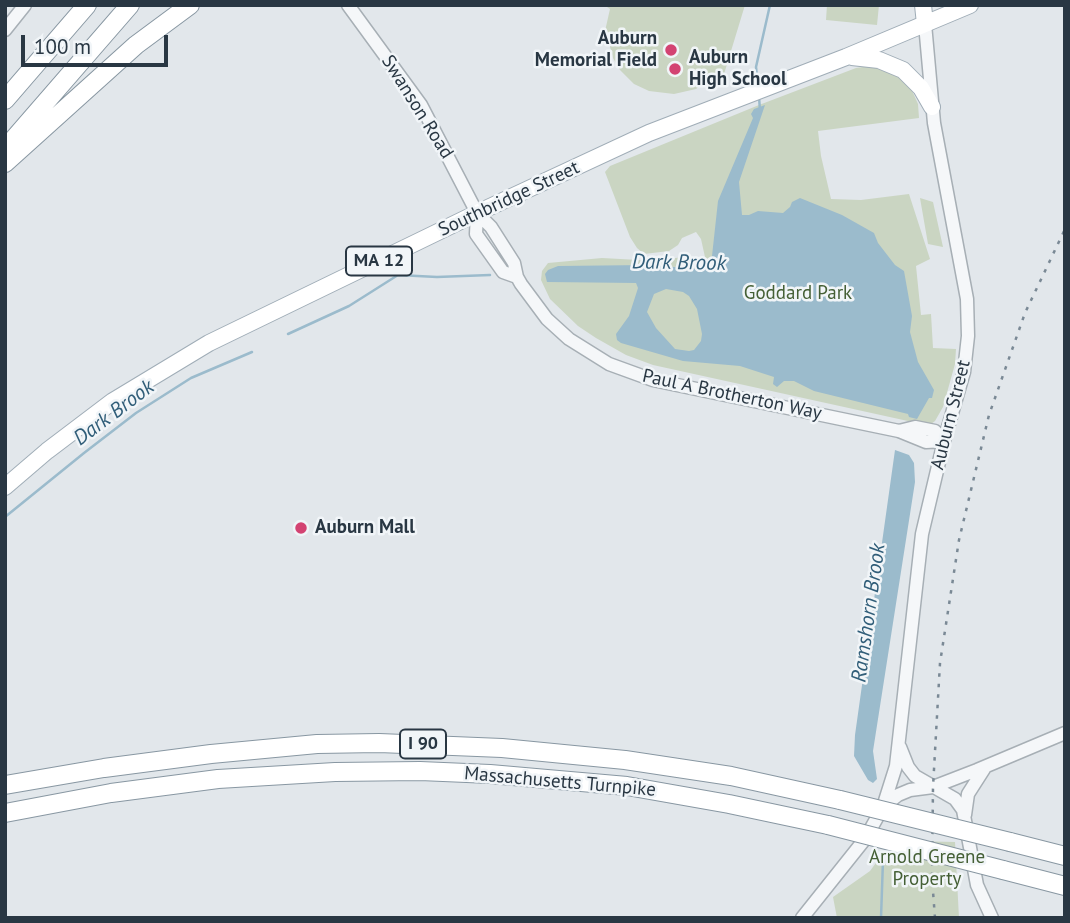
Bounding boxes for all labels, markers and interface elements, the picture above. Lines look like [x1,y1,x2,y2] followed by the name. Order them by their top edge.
[24,21,172,65] scale bar
[535,28,657,72] place label: Auburn Memorial Field
[34,33,91,60] text: 100 m
[663,42,679,58] marker: Auburn Memorial Field
[689,47,786,91] place label: Auburn High School
[376,51,458,163] street label: Swanson Road
[667,61,683,77] marker: Auburn High School
[435,156,583,242] street label: Southbridge Street
[346,246,412,276] road number: MA 12
[632,250,726,276] water label: Dark Brook
[744,283,852,305] park label: Goddard Park
[926,358,976,472] street label: Auburn Street
[640,365,824,425] street label: Paul A Brotherton Way
[69,375,159,451] water label: Dark Brook
[315,517,415,539] place label: Auburn Mall
[293,520,309,536] marker: Auburn Mall
[847,542,891,684] water label: Ramshorn Brook
[400,730,446,758] road number: I 90
[463,762,657,802] street label: Massachusetts Turnpike
[869,847,985,891] park label: Arnold Greene Property

